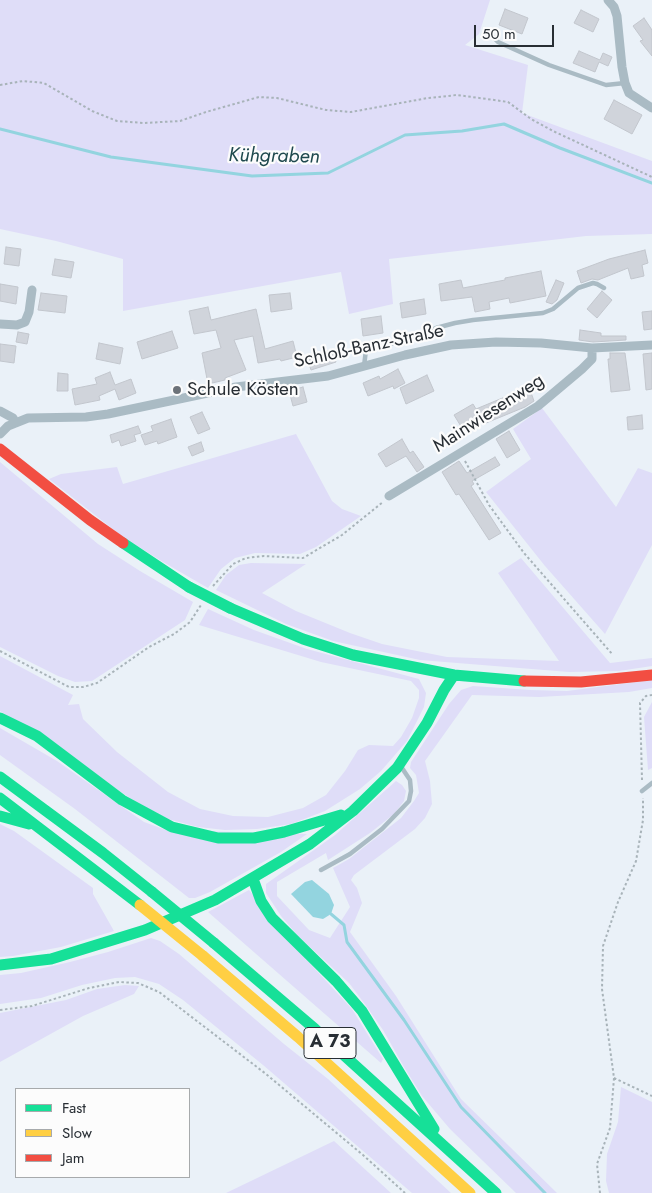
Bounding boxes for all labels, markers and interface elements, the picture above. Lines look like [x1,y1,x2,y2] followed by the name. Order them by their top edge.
[477,15,557,47] scale bar
[482,23,516,45] text: 50 m
[228,144,320,170] water label: Kühgraben
[292,320,446,374] street label: Schloß-Banz-Straße
[429,370,549,458] street label: Mainwiesenweg
[187,379,299,401] place label: Schule Kösten
[171,384,183,396] marker: Schule Kösten
[304,1028,356,1058] road number: A 73
[15,1088,190,1178] legend
[62,1097,86,1119] text: Fast
[62,1122,92,1144] text: Slow
[62,1147,85,1169] text: Jam

